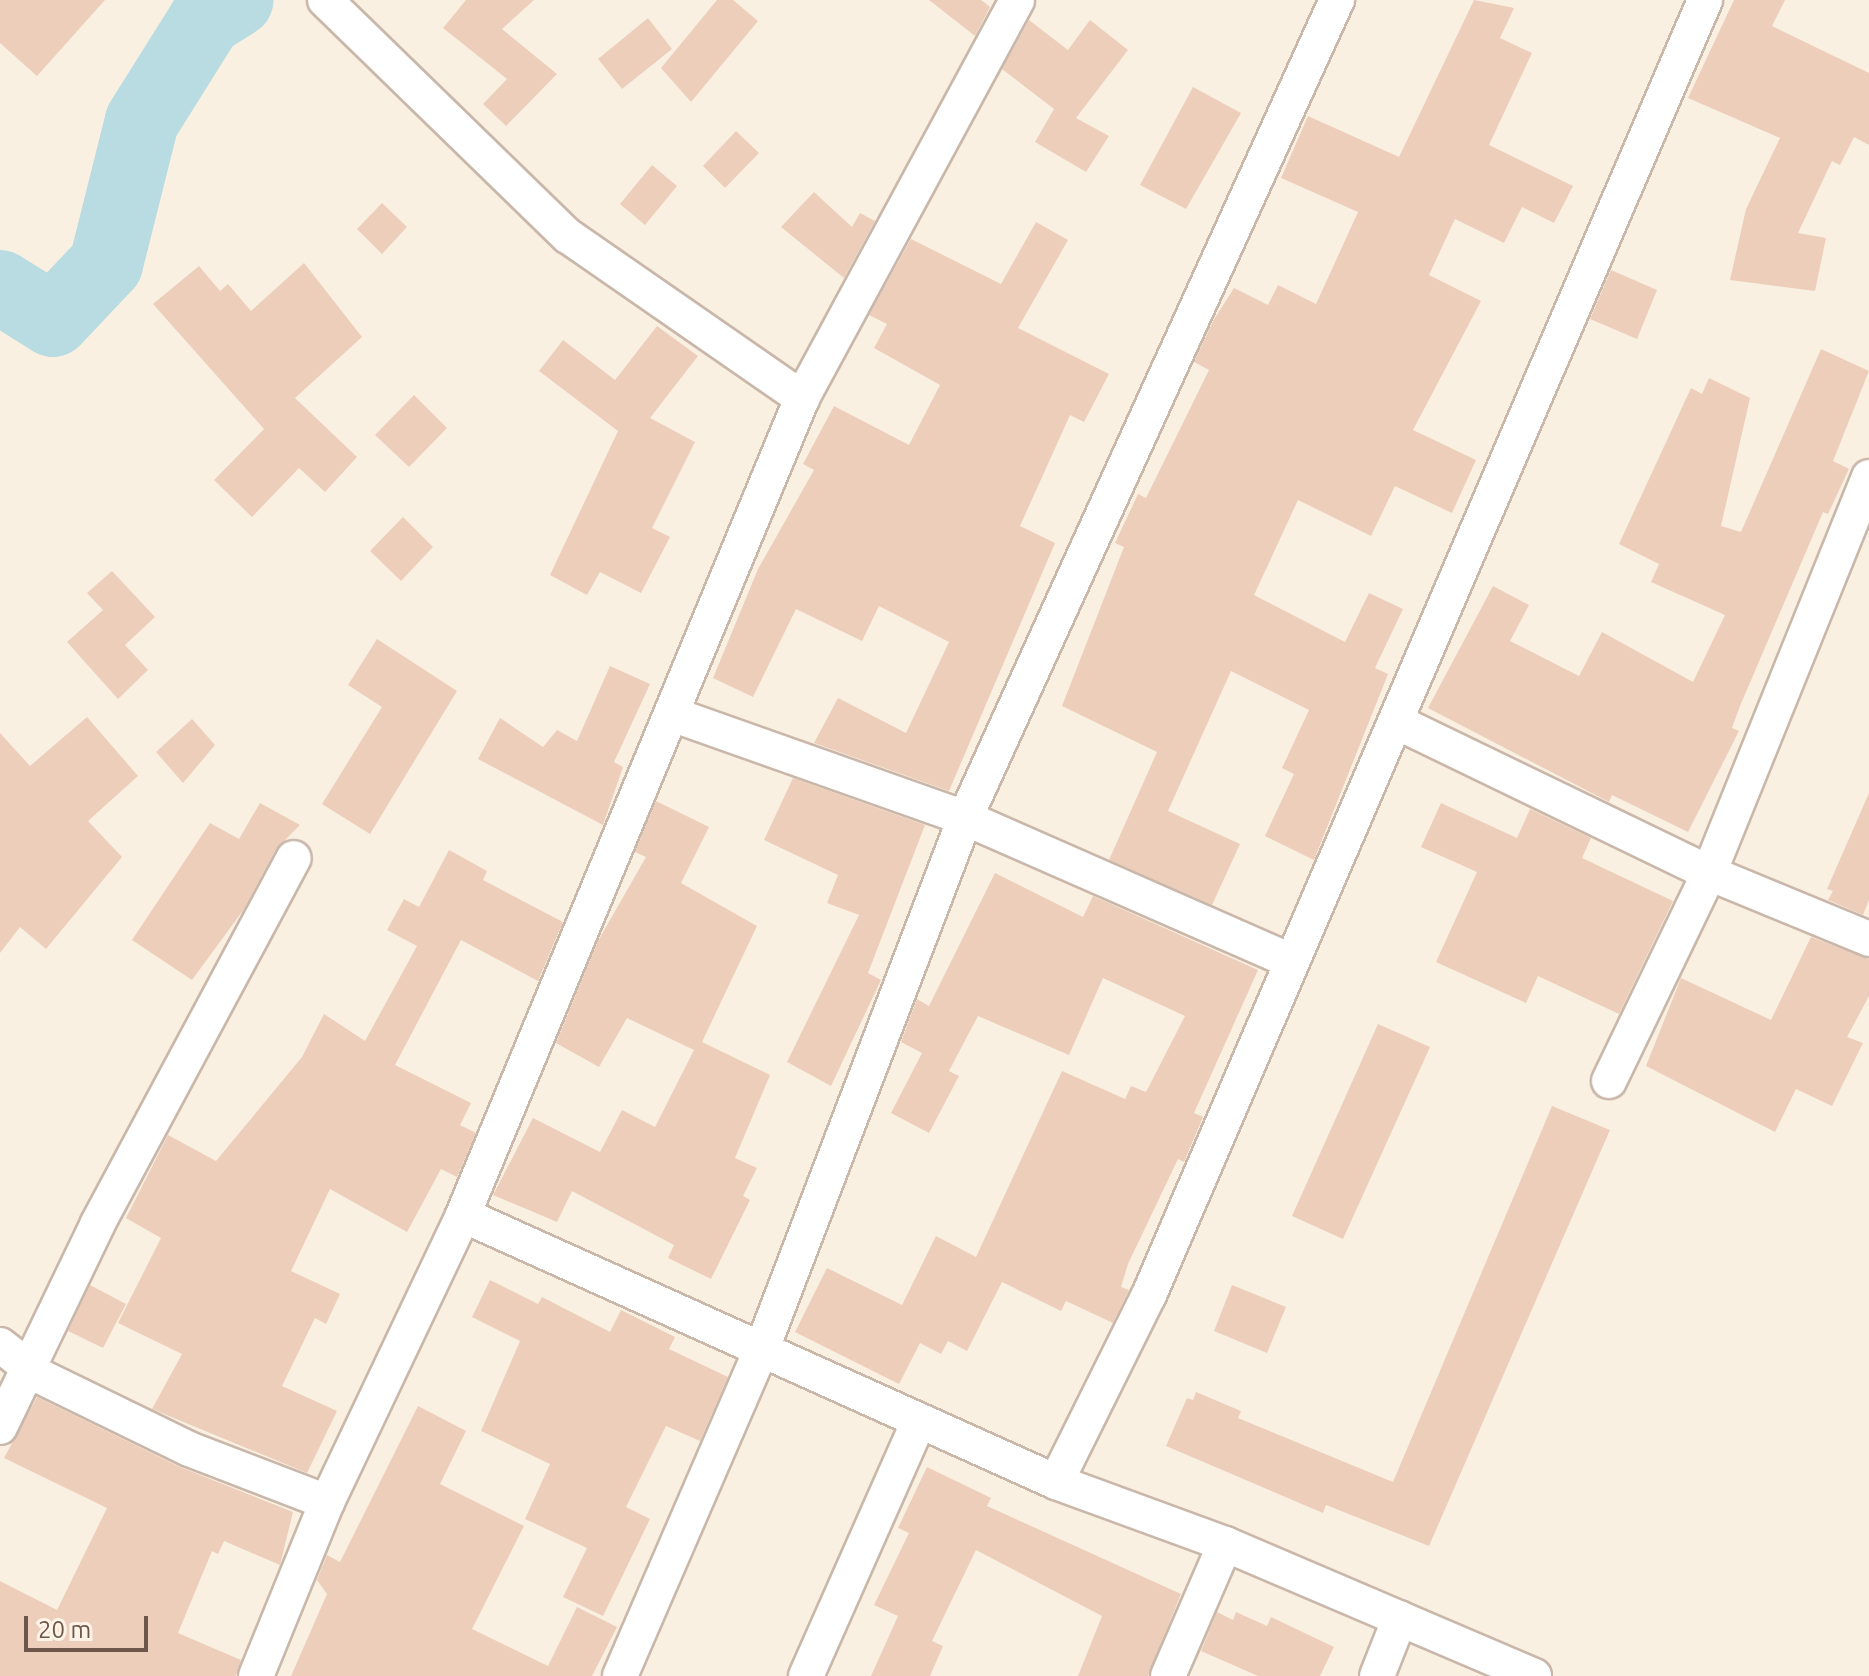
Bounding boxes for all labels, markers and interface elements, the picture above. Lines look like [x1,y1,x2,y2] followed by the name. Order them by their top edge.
[28,1600,152,1650] scale bar
[38,1616,91,1643] text: 20 m

